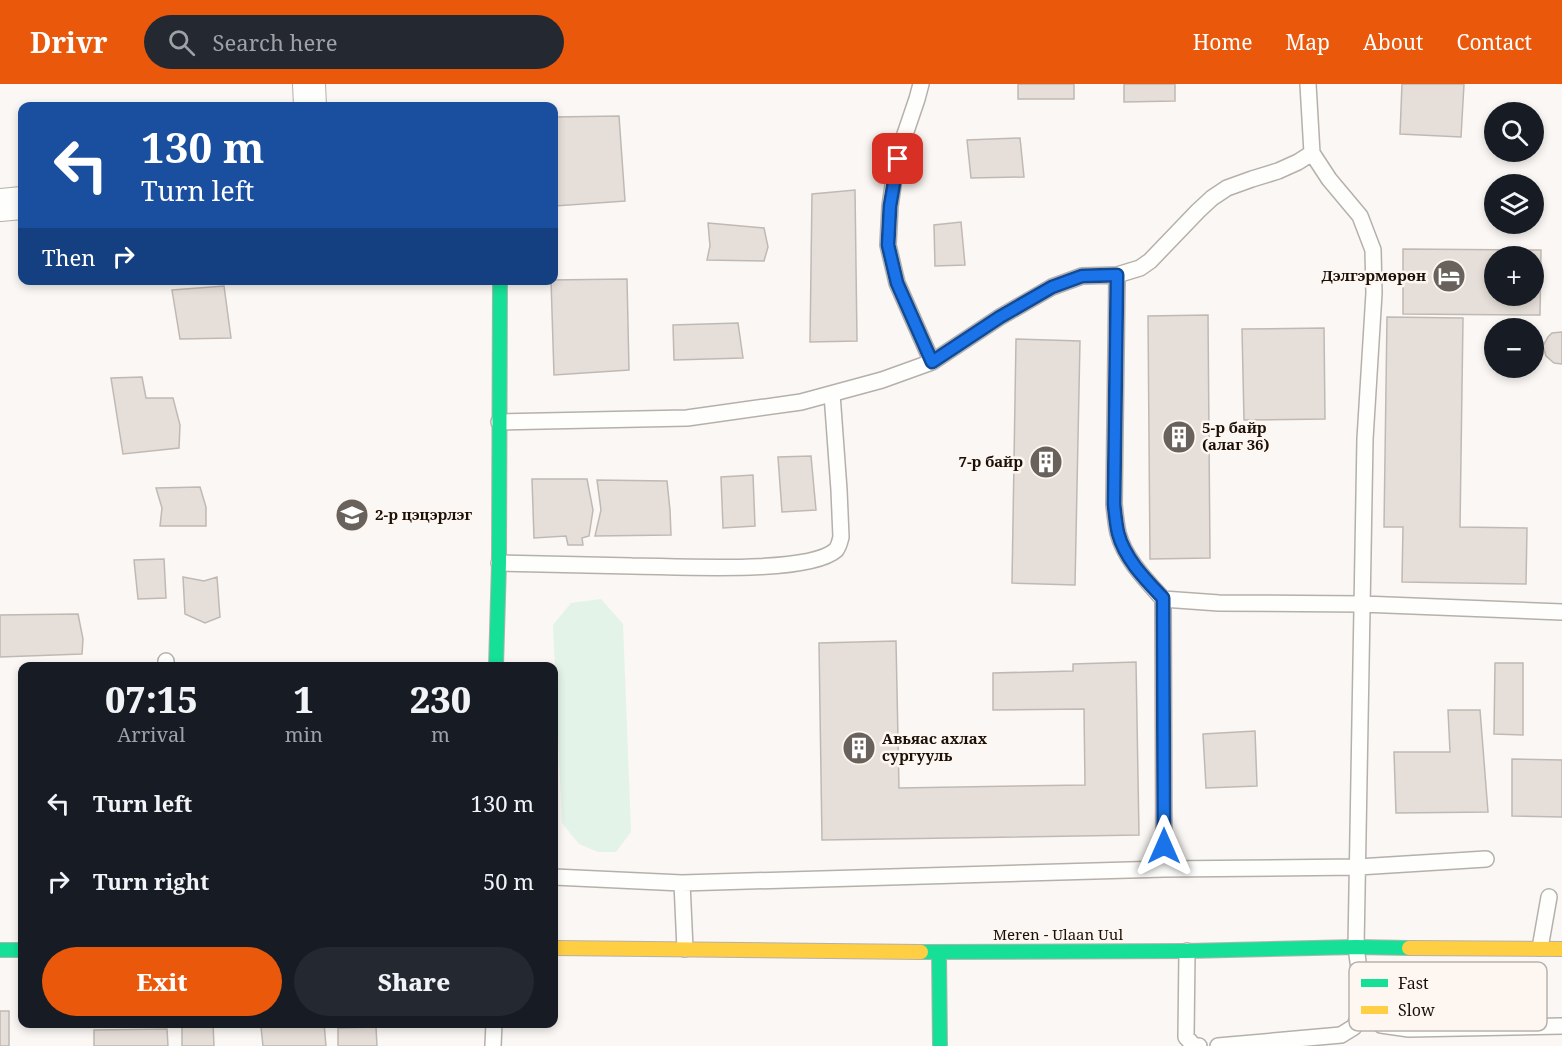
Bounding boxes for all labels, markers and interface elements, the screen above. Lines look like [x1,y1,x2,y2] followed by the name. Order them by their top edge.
[144,15,564,69] search box
[30,23,108,61] text: Drivr
[165,26,198,59] icon: search
[213,27,337,57] text: Search here
[1193,28,1253,56] text: Home
[1286,28,1330,56] text: Map
[1363,28,1424,56] text: About
[1457,28,1532,56] text: Contact
[1484,102,1544,378] map controls
[1484,102,1544,162] button: search
[141,118,265,175] text: 130 m
[42,126,120,204] icon: left
[872,133,923,184] pin
[881,142,914,175] icon: arrive
[141,172,254,209] text: Turn left
[1484,174,1544,234] button: layers
[107,240,140,273] icon: right
[42,242,95,272] text: Then
[1484,246,1544,306] button: +
[1431,258,1467,294] hotel icon: Дэлгэрмөрөн
[1321,265,1426,285] place label: Дэлгэрмөрөн
[1484,318,1544,378] button: −
[1202,417,1270,454] place label: 5-р байр (алаг 36)
[1161,419,1197,455] building icon: 5-р байр (алаг 36)
[1028,444,1064,480] building icon: 7-р байр
[958,451,1023,471] place label: 7-р байр
[334,497,370,533] school or university icon: 2-р цэцэрлэг
[375,504,472,524] place label: 2-р цэцэрлэг
[105,675,198,724] text: 07:15
[294,675,314,724] text: 1
[410,675,471,724] text: 230
[117,721,186,748] text: Arrival
[285,721,323,748] text: min
[431,721,450,748] text: m
[882,728,988,765] place label: Авьяас ахлах сургууль
[841,730,877,766] building icon: Авьяас ахлах сургууль
[42,787,75,820] icon: left
[93,788,192,818] text: Turn left
[471,788,534,818] text: 130 m
[1132,814,1196,878] position arrow
[42,865,75,898] icon: right
[93,866,209,896] text: Turn right
[483,866,534,896] text: 50 m
[993,924,1123,944] street label: Meren - Ulaan Uul
[42,947,282,1016] button: Exit
[294,947,534,1016] button: Share
[1349,962,1547,1031] legend
[1398,972,1429,994] text: Fast
[1398,999,1435,1021] text: Slow

